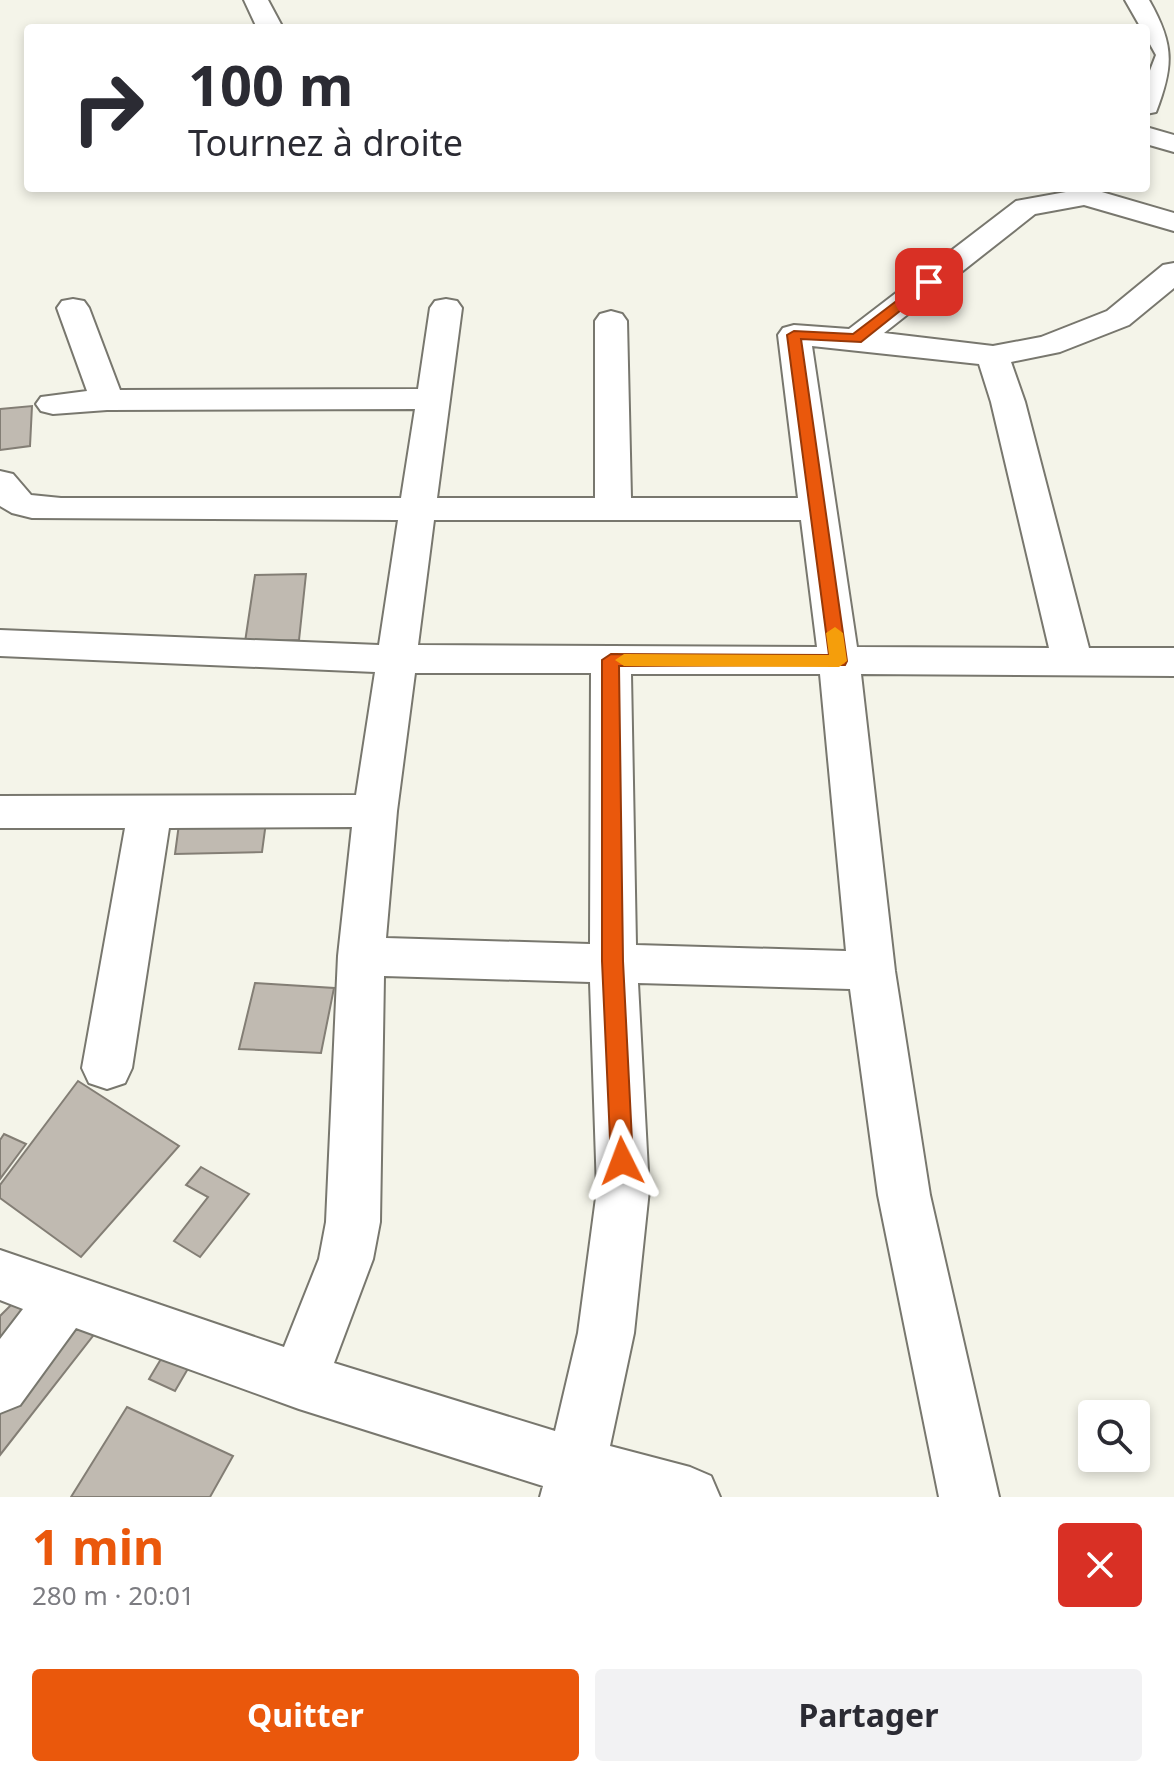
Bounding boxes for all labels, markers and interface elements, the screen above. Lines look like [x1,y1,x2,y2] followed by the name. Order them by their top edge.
[188,46,353,122] text: 100 m
[56,56,160,160] icon: right
[188,118,463,167] text: Tournez à droite
[895,248,963,316] pin
[907,260,951,304] icon: arrive
[580,1119,664,1203] position arrow
[1078,1400,1150,1472] map controls
[1078,1400,1150,1472] button: search
[32,1514,164,1579] text: 1 min
[1058,1523,1142,1607] button: close
[32,1577,195,1613] text: 280 m · 20:01
[32,1669,579,1761] button: Quitter
[595,1669,1142,1761] button: Partager

